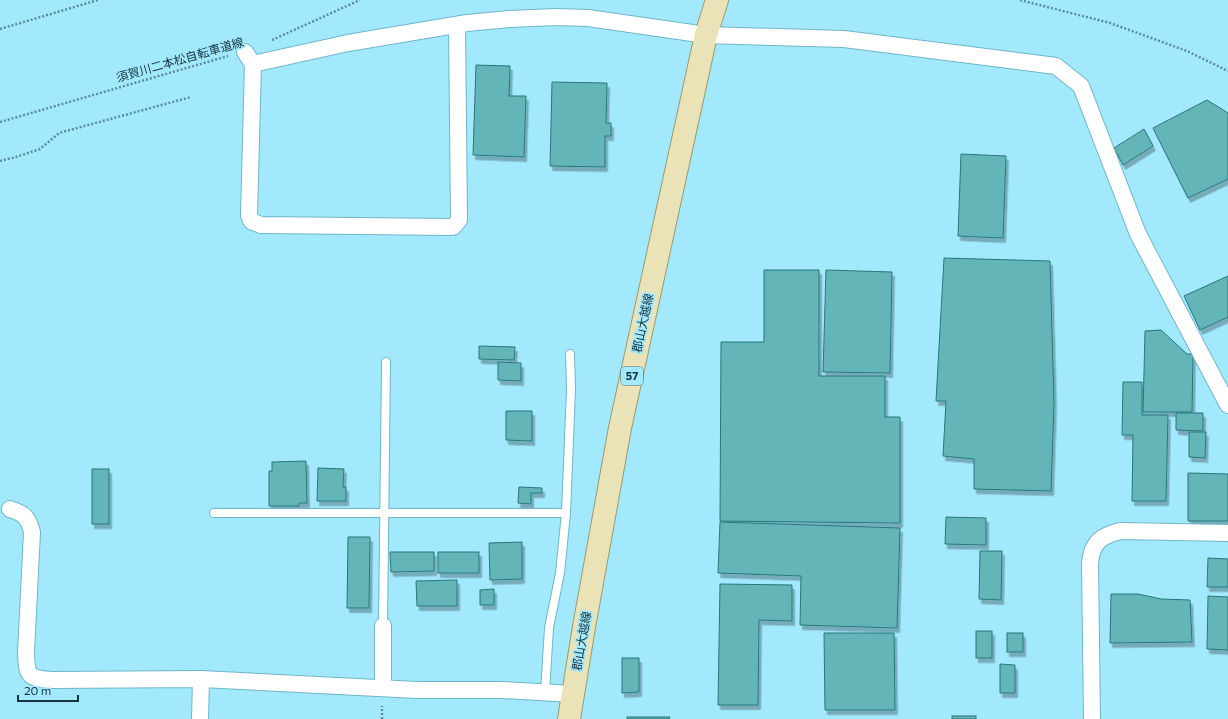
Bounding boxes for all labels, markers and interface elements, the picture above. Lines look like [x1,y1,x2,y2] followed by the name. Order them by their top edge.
[114,34,245,84] street label: 須賀川二本松自転車道線
[629,292,655,354] street label: 郡山大越線
[621,367,643,385] road number: 57
[569,610,593,672] street label: 郡山大越線
[18,677,78,703] scale bar
[24,683,51,697] text: 20 m

